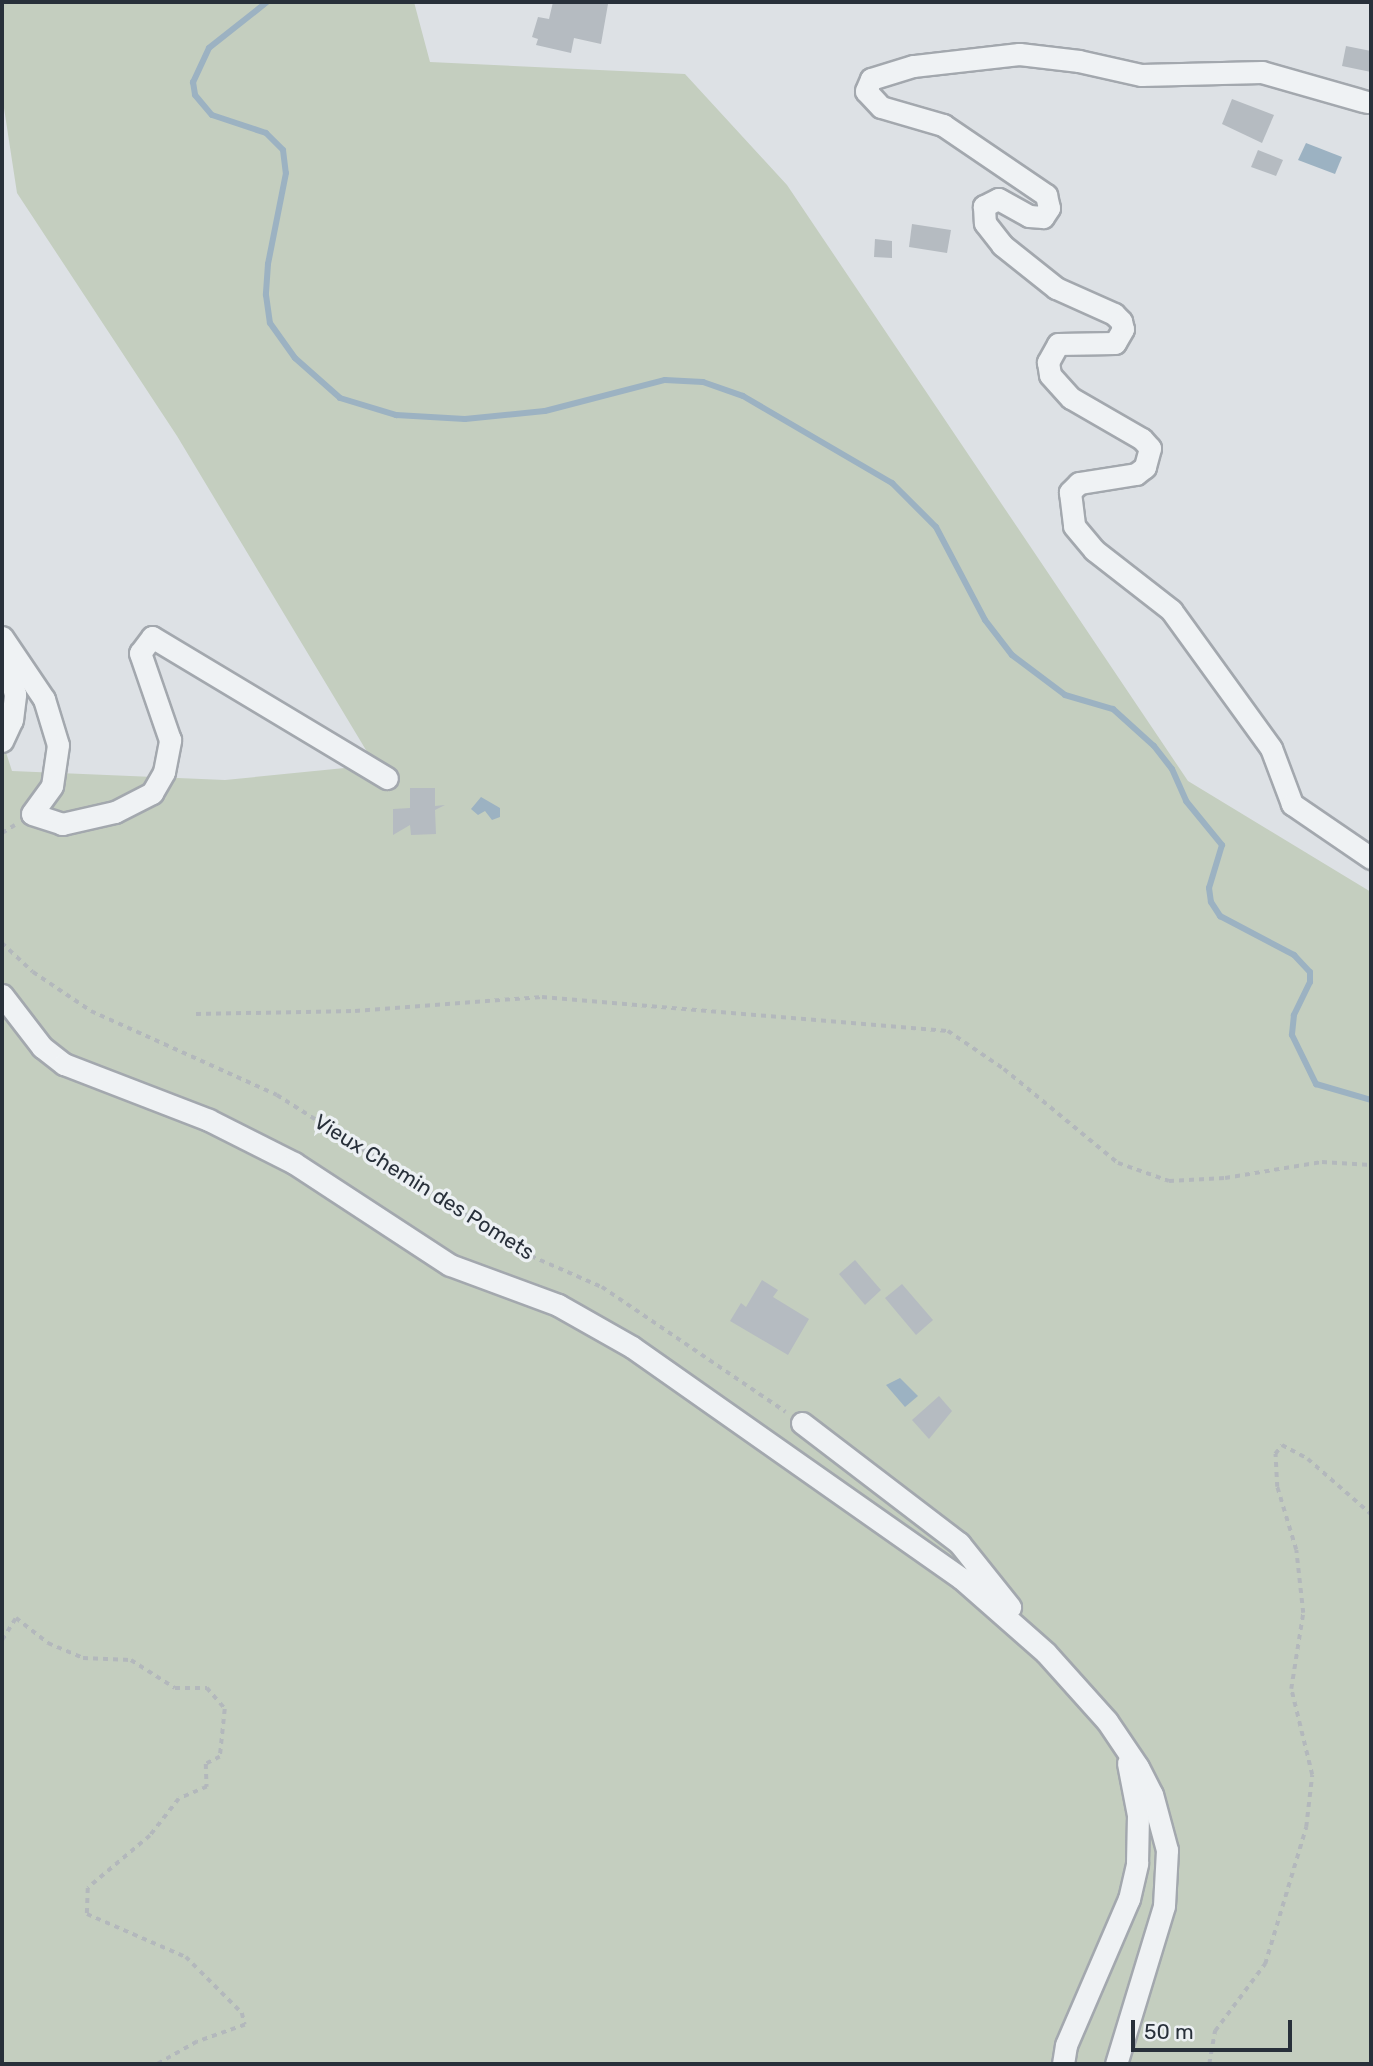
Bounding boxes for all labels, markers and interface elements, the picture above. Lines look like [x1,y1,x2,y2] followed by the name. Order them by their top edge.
[309,1109,539,1265] street label: Vieux Chemin des Pomets
[1135,2007,1296,2050] scale bar
[1144,2019,1194,2044] text: 50 m

